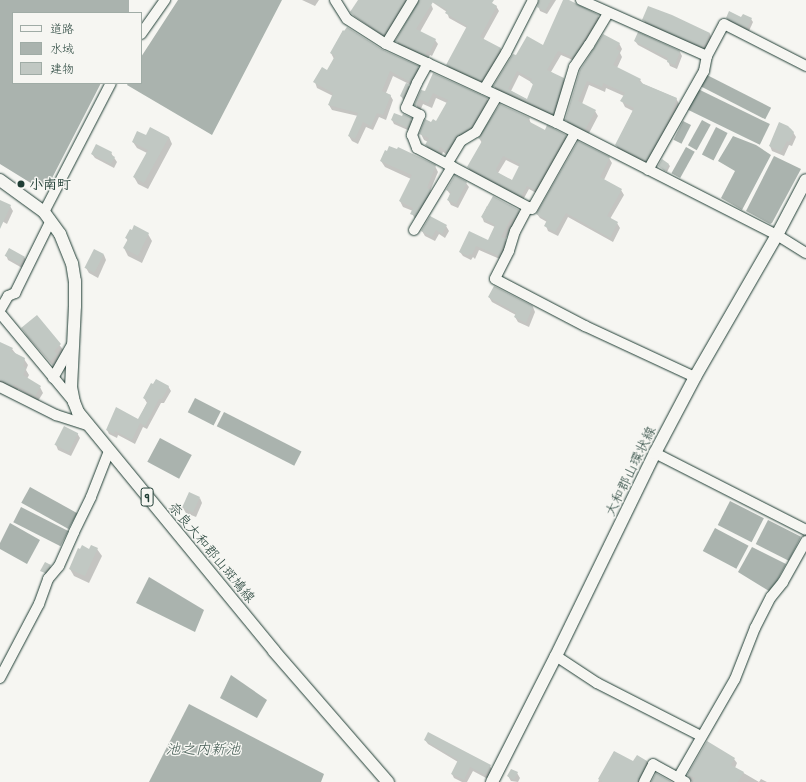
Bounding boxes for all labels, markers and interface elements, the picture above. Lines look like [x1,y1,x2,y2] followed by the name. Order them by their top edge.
[12,12,142,84] legend
[50,20,74,37] text: 道路
[50,40,74,57] text: 水域
[50,60,74,77] text: 建物
[29,176,71,192] place label: 小南町
[16,179,26,189] marker: 小南町
[601,423,659,519] street label: 大和郡山環状線
[140,486,154,508] road number: 9
[165,498,259,606] street label: 奈良大和郡山斑鳩線
[166,740,240,758] water label: 池之内新池

